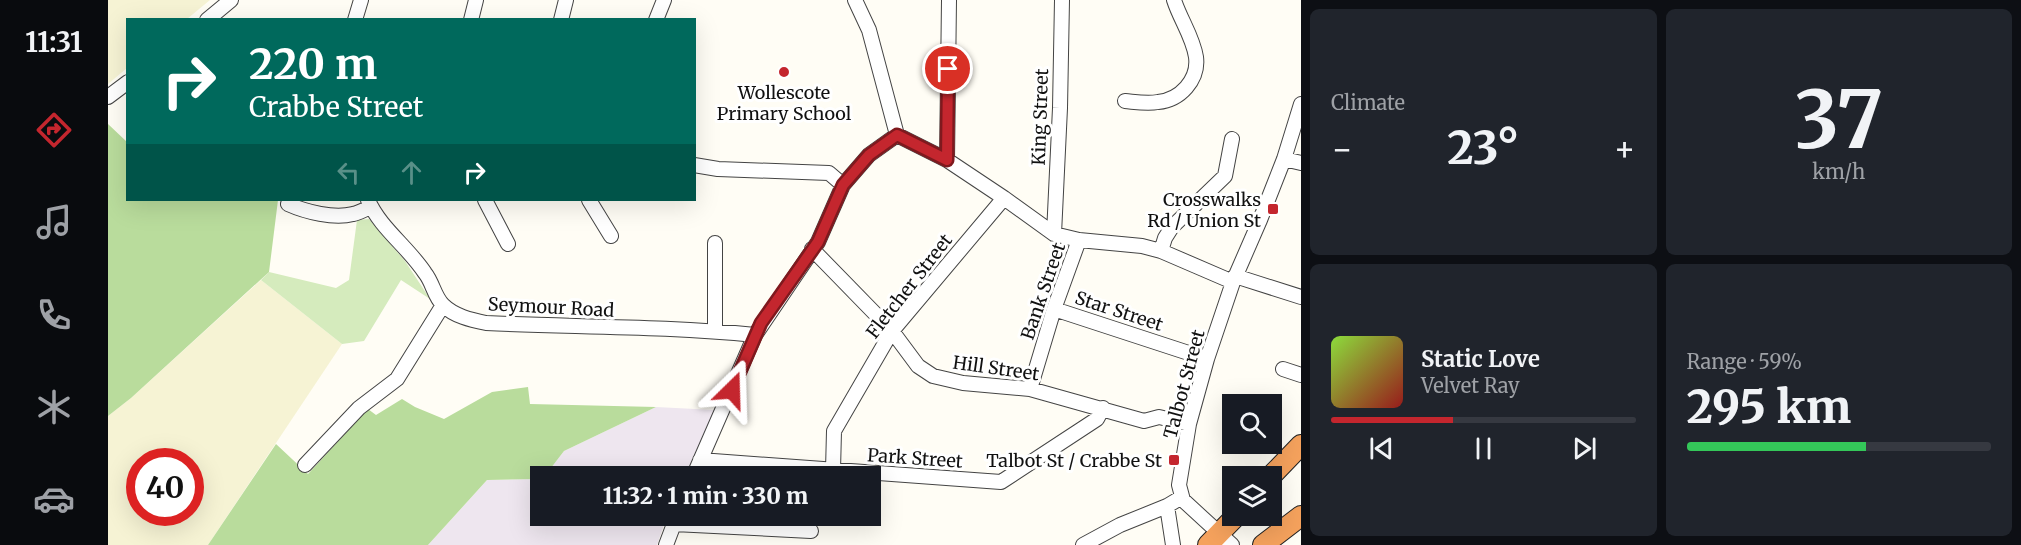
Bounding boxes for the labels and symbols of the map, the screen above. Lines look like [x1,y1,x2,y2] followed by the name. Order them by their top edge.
[922,43,973,94] pin
[777,65,791,79] marker: Wollescote Primary School
[1027,68,1053,166] street label: King Street
[717,81,852,125] place label: Wollescote Primary School
[1147,188,1261,232] place label: Crosswalks Rd / Union St
[1266,202,1280,216] marker: Crosswalks Rd / Union St
[861,229,957,343] street label: Fletcher Street
[1016,239,1070,343] street label: Bank Street
[1072,286,1166,336] street label: Star Street
[487,292,615,322] street label: Seymour Road
[1158,327,1210,441] street label: Talbot Street
[951,351,1041,385] street label: Hill Street
[700,358,764,422] position arrow
[866,443,964,473] street label: Park Street
[126,448,204,526] speed limit sign: 40
[986,449,1162,472] place label: Talbot St / Crabbe St
[1167,453,1181,467] marker: Talbot St / Crabbe St

